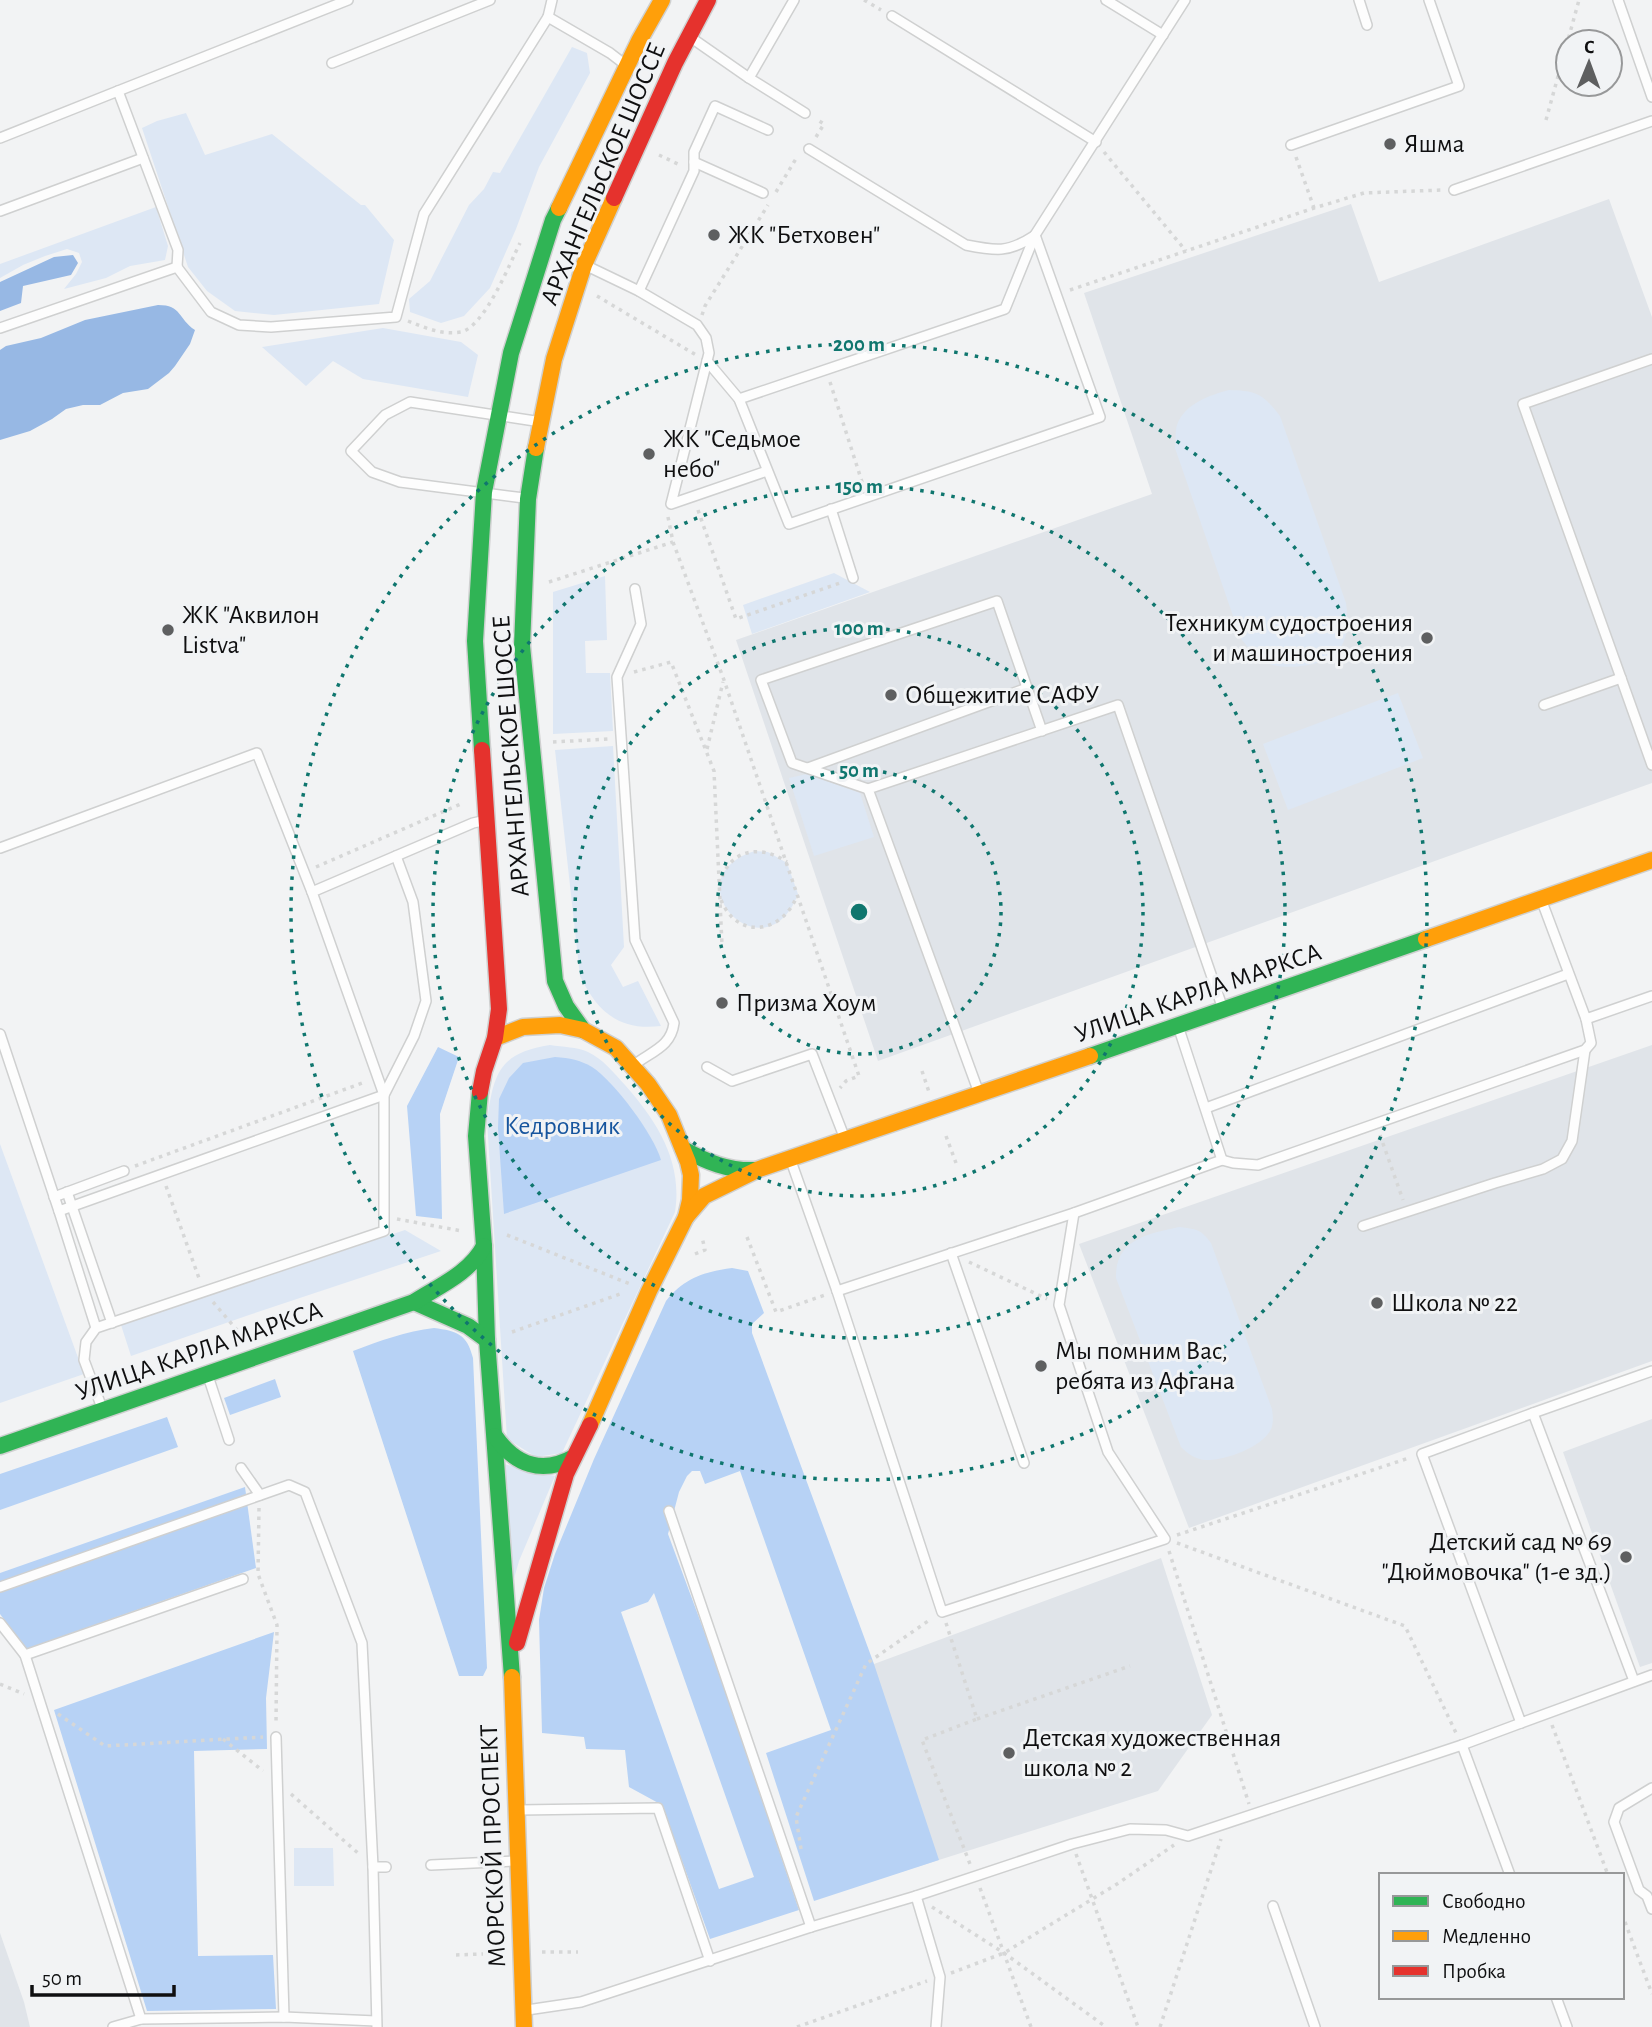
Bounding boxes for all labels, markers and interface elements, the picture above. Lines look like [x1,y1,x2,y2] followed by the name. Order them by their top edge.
[1554,28,1624,98] north arrow
[1584,38,1595,57] text: С
[536,39,670,309] street label: АРХАНГЕЛЬСКОЕ ШОССЕ
[1404,131,1465,157] place label: Яшма
[1382,136,1398,152] marker: Яшма
[728,222,880,248] place label: ЖК "Бетховен"
[706,227,722,243] marker: ЖК "Бетховен"
[833,334,885,355] text: 200 m
[663,426,801,482] place label: ЖК "Седьмое небо"
[641,446,657,462] marker: ЖК "Седьмое небо"
[835,476,883,497] text: 150 m
[182,602,320,658] place label: ЖК "Аквилон Listva"
[1165,610,1413,666] place label: Техникум судостроения и машиностроения
[488,614,534,898] street label: АРХАНГЕЛЬСКОЕ ШОССЕ
[834,618,884,639] text: 100 m
[160,622,176,638] marker: ЖК "Аквилон Listva"
[1419,630,1435,646] marker: Техникум судостроения и машиностроения
[905,682,1099,708] place label: Общежитие САФУ
[883,687,899,703] marker: Общежитие САФУ
[839,760,879,781] text: 50 m
[847,900,871,924] centre of rings
[1072,939,1324,1047] street label: УЛИЦА КАРЛА МАРКСА
[736,990,876,1016] place label: Призма Хоум
[714,995,730,1011] marker: Призма Хоум
[504,1113,620,1139] park label: Кедровник
[1391,1290,1518,1316] place label: Школа № 22
[1369,1295,1385,1311] marker: Школа № 22
[73,1297,325,1405] street label: УЛИЦА КАРЛА МАРКСА
[1055,1338,1235,1394] place label: Мы помним Вас, ребята из Афгана
[1033,1358,1049,1374] marker: Мы помним Вас, ребята из Афгана
[1381,1529,1612,1585] place label: Детский сад № 69 "Дюймовочка" (1-е зд.)
[1618,1549,1634,1565] marker: Детский сад № 69 "Дюймовочка" (1-е зд.)
[476,1724,510,1968] street label: МОРСКОЙ ПРОСПЕКТ
[1023,1725,1281,1781] place label: Детская художественная школа № 2
[1001,1745,1017,1761] marker: Детская художественная школа № 2
[1379,1873,1624,1999] legend
[1442,1891,1526,1912] text: Свободно
[1442,1926,1531,1947] text: Медленно
[32,1954,173,1998] scale bar
[1442,1961,1506,1982] text: Пробка
[42,1968,82,1989] text: 50 m

